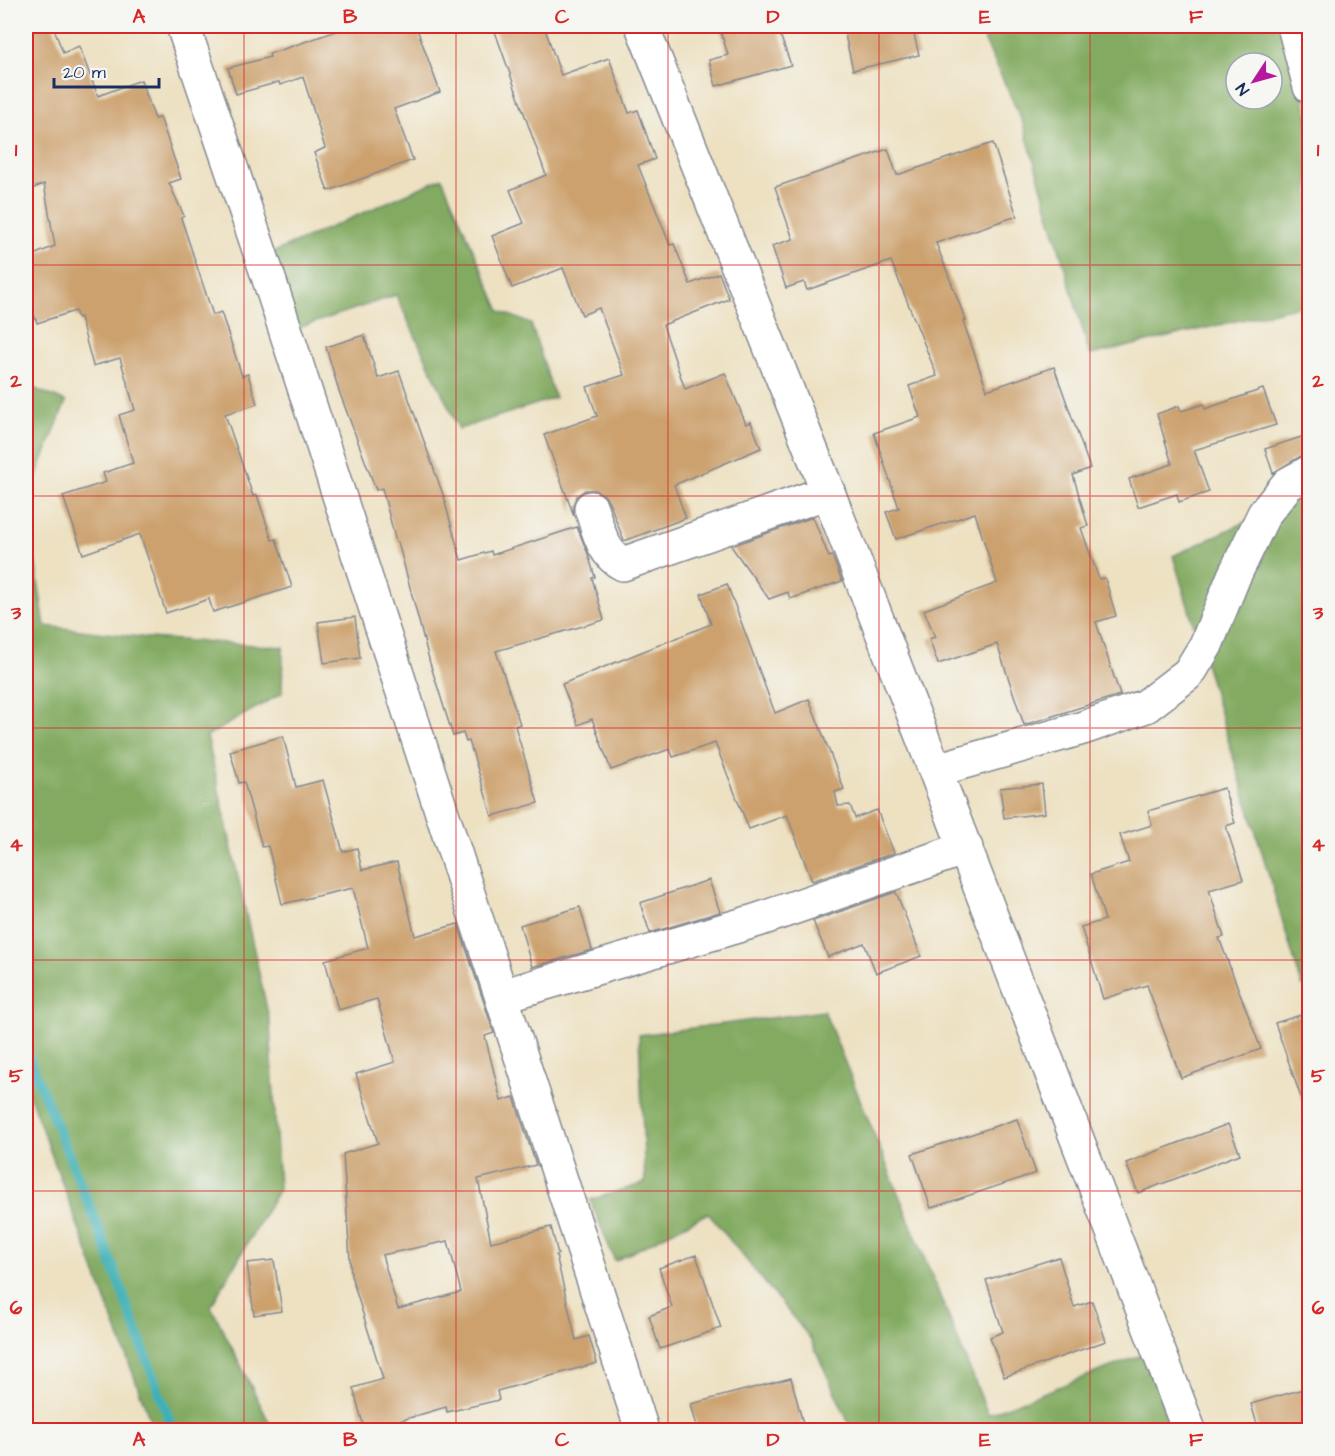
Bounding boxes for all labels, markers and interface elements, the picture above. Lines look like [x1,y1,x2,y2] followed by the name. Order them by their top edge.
[133,3,146,31] text: A
[343,3,358,31] text: B
[555,3,570,31] text: C
[767,3,780,31] text: D
[979,3,991,31] text: E
[1189,3,1204,31] text: F
[54,51,159,89] scale bar
[1224,51,1284,111] north arrow
[63,60,106,85] text: 20 m
[1231,79,1255,100] text: N
[15,136,18,164] text: 1
[1317,136,1320,164] text: 1
[9,367,22,395] text: 2
[1311,367,1324,395] text: 2
[10,599,22,627] text: 3
[1312,599,1324,627] text: 3
[9,831,23,859] text: 4
[1311,831,1325,859] text: 4
[9,1062,24,1090] text: 5
[1311,1062,1326,1090] text: 5
[10,1294,23,1322] text: 6
[1312,1294,1325,1322] text: 6
[133,1426,146,1454] text: A
[343,1426,358,1454] text: B
[555,1426,570,1454] text: C
[767,1426,780,1454] text: D
[979,1426,991,1454] text: E
[1189,1426,1204,1454] text: F

